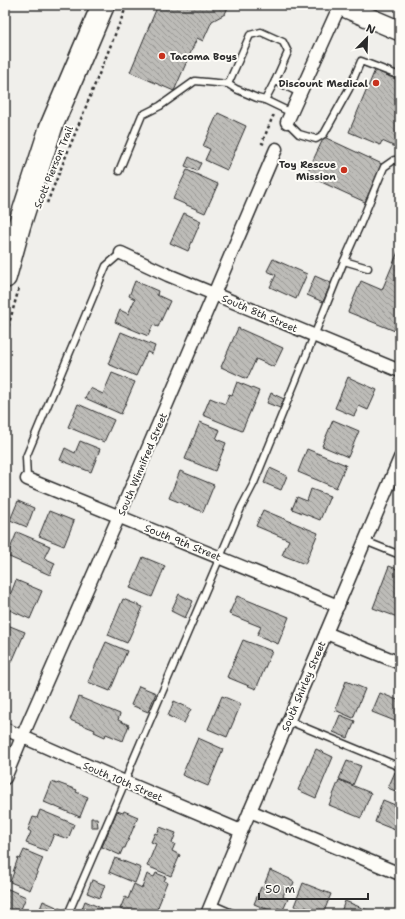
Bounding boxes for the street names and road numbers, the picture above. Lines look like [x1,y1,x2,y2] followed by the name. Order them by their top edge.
[31,124,76,210] street label: Scott Pierson Trail
[220,292,300,335] street label: South 8th Street
[115,411,170,518] street label: South Winnifred Street
[143,521,223,564] street label: South 9th Street
[279,639,328,733] street label: South Shirley Street
[81,759,165,804] street label: South 10th Street

